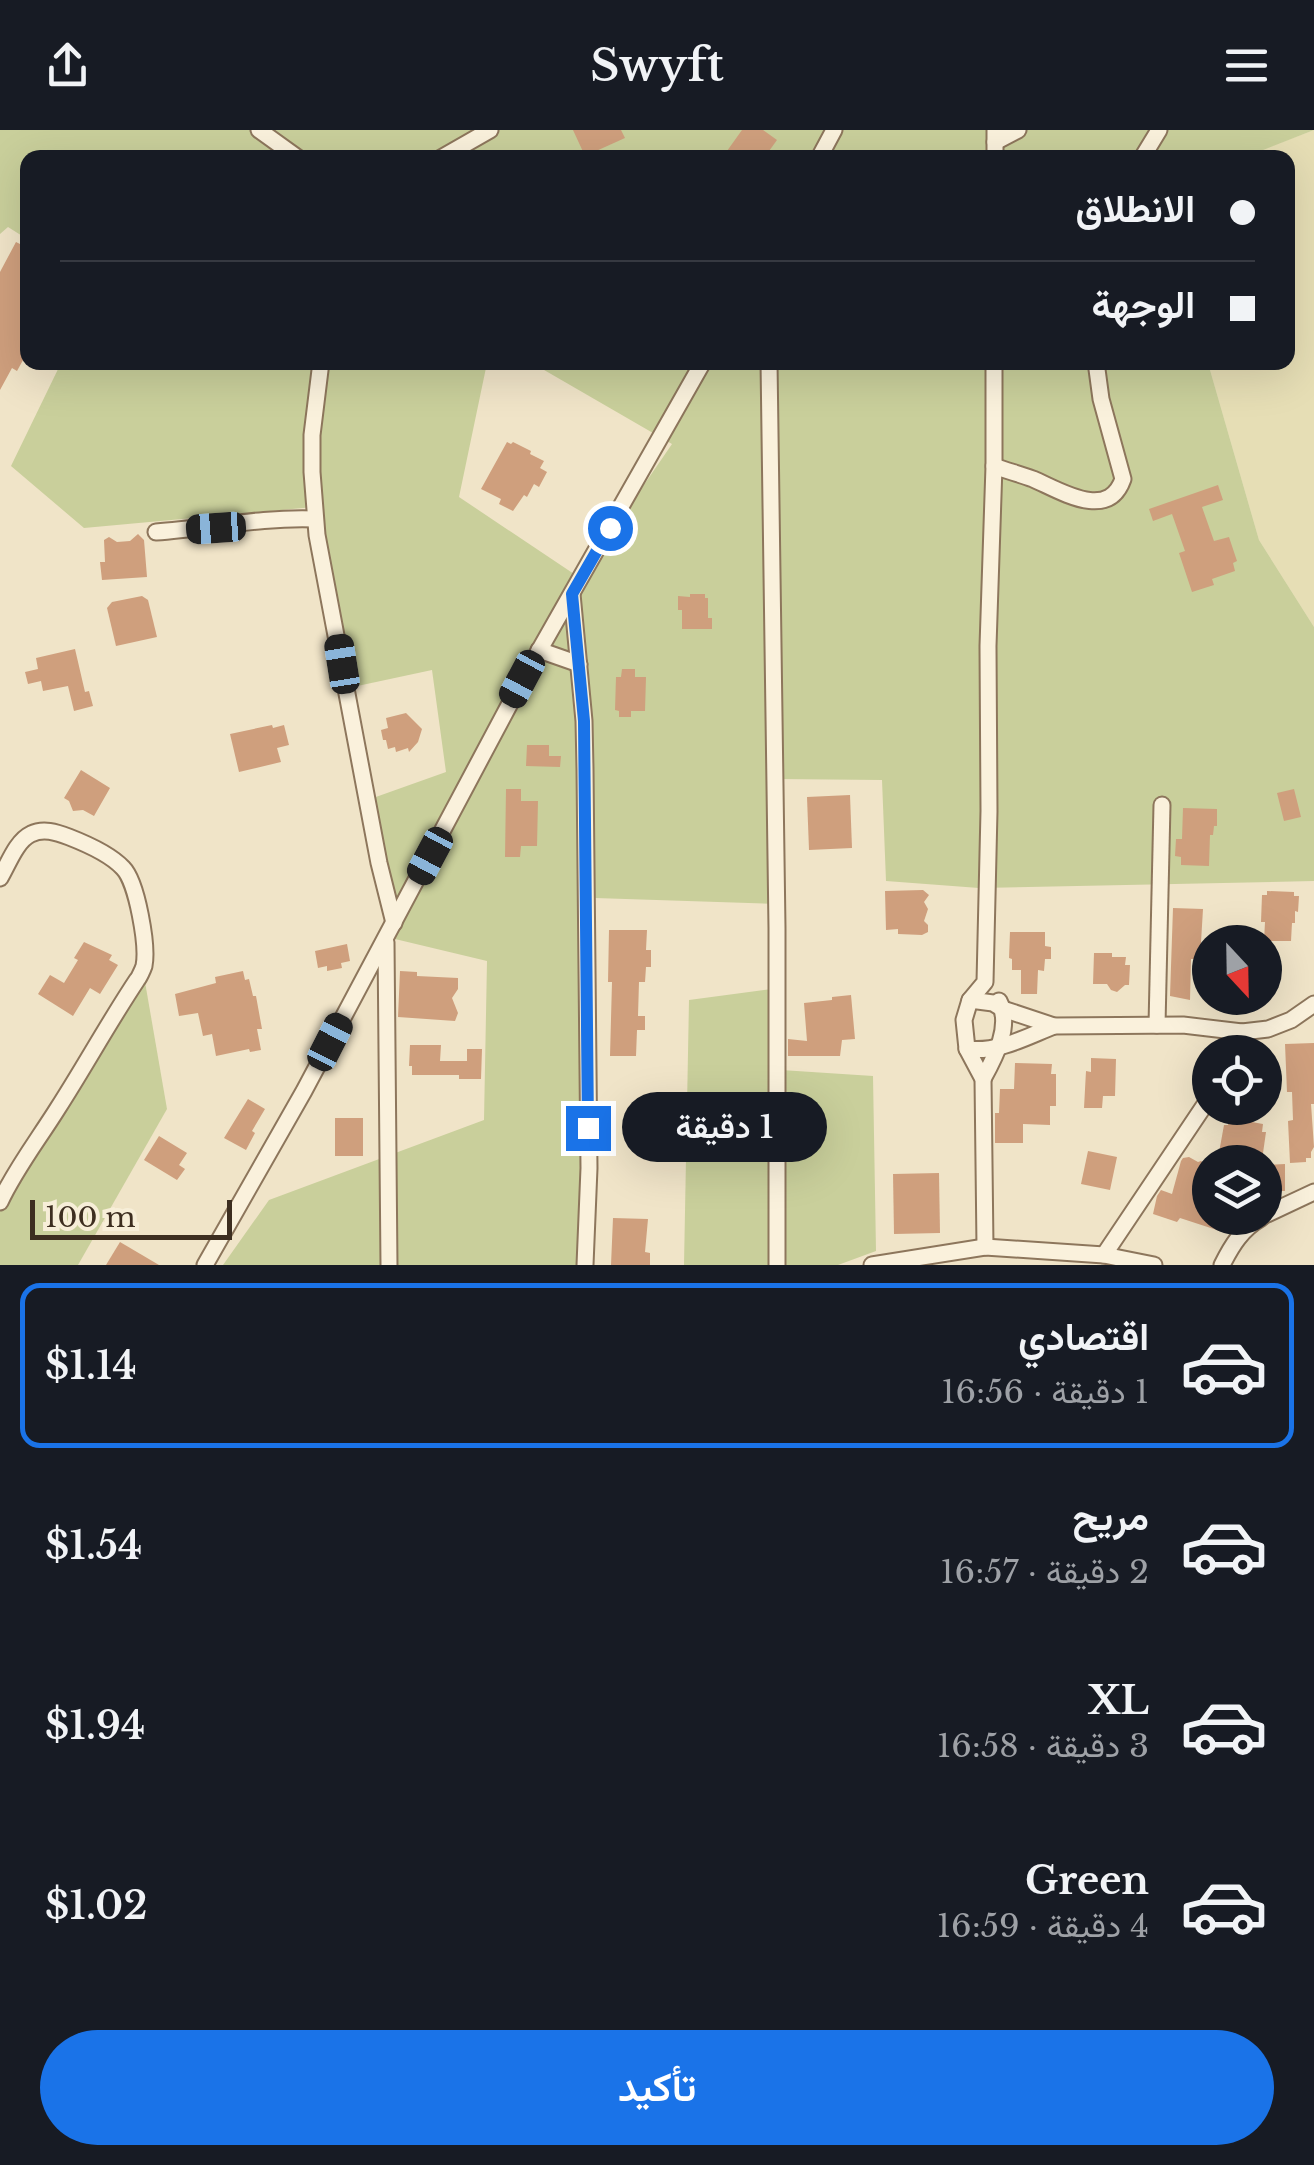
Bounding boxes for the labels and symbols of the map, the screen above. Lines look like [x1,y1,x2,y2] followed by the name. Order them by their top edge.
[588,506,633,551] route start
[185,511,247,545] car
[322,632,362,696] car
[495,645,549,713] car
[403,822,457,890] car
[1192,925,1282,1015] north arrow
[303,1008,357,1076] car
[623,1093,828,1163] callout: 1 دقيقة
[566,1106,611,1151] route end
[30,1195,232,1240] scale bar

